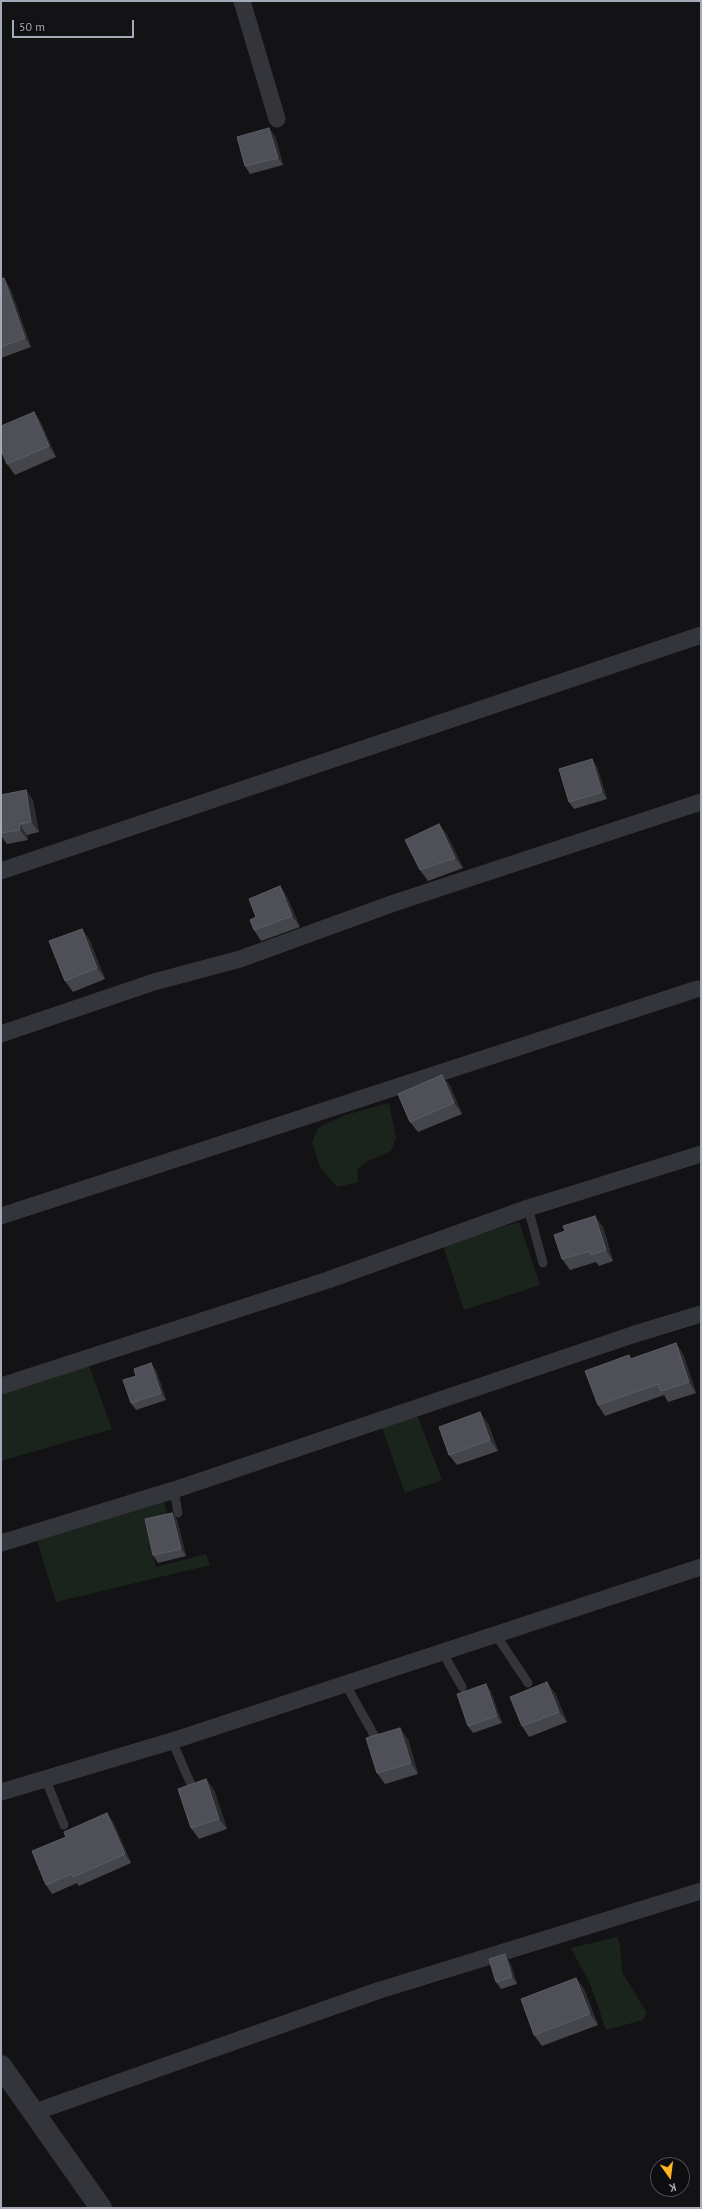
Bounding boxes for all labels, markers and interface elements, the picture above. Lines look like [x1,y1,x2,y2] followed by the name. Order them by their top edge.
[14,12,136,38] scale bar
[19,19,45,34] text: 50 m
[650,2157,690,2197] north arrow
[668,2180,678,2195] text: K

